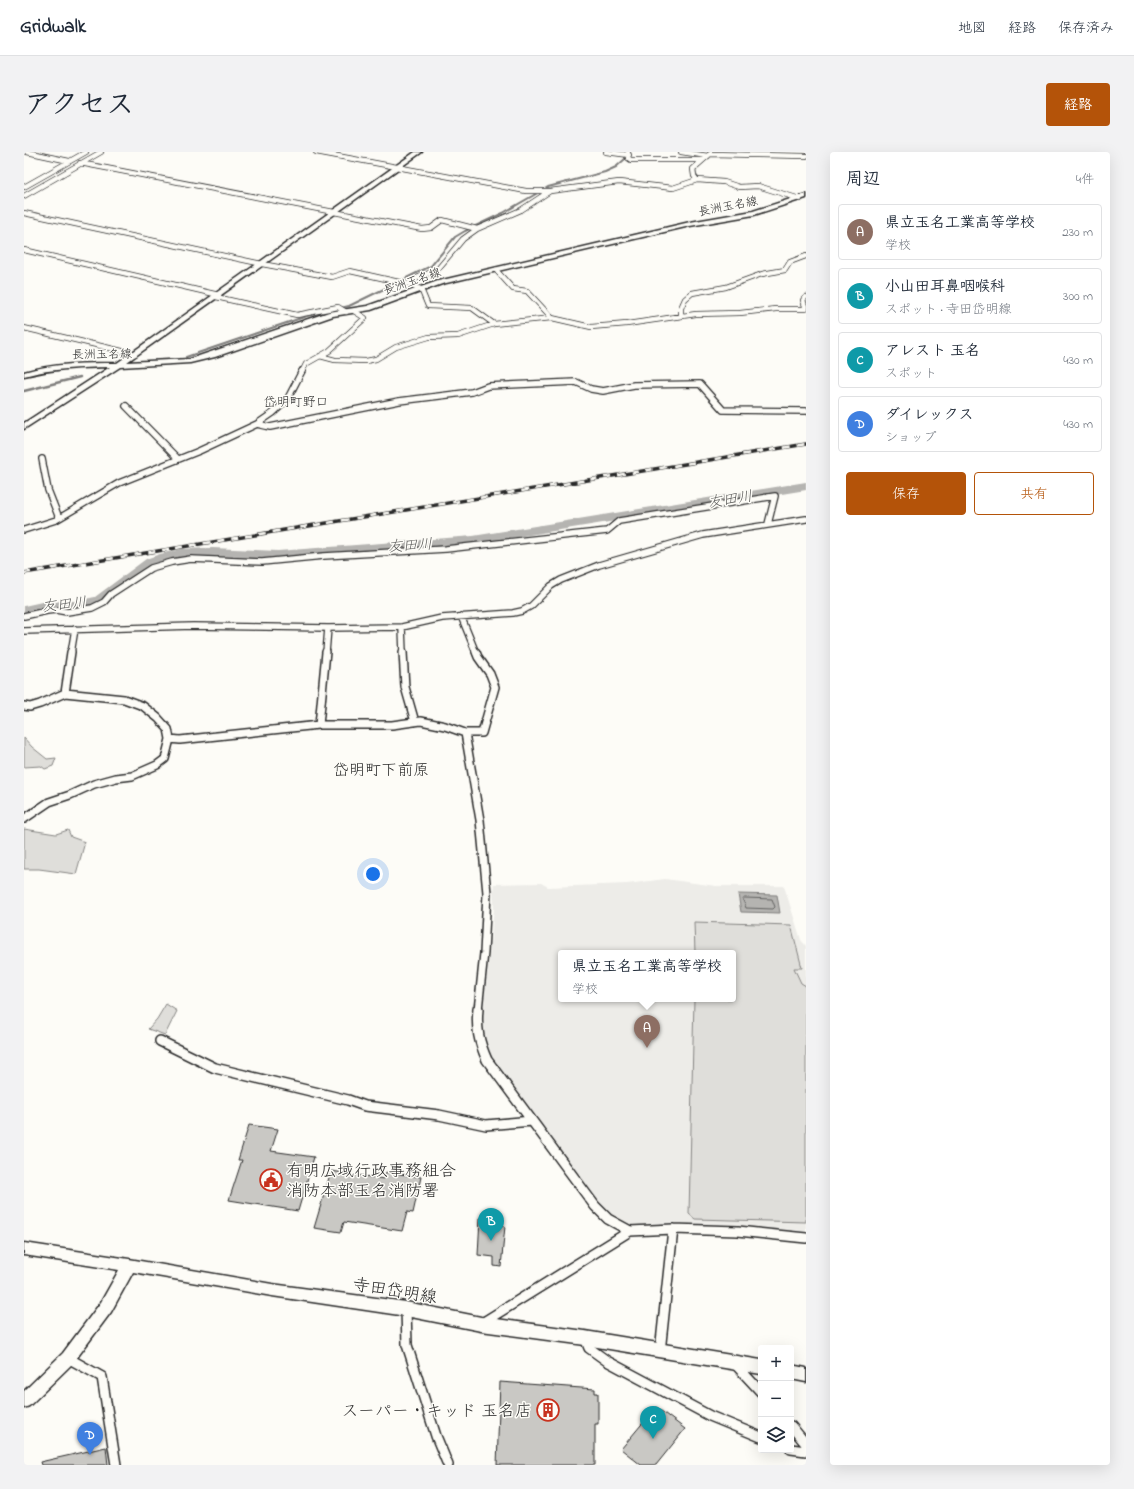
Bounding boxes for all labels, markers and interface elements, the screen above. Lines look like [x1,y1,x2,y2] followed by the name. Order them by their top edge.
[20,14,86,41] text: Gridwalk
[958,18,986,39] text: 地図
[1008,18,1036,39] text: 経路
[1058,18,1114,39] text: 保存済み
[1046,83,1110,126] button: 経路
[24,86,134,127] text: アクセス
[846,167,880,192] text: 周辺
[1076,170,1094,189] text: 4件
[697,192,759,222] street label: 長洲玉名線
[885,212,1035,234] text: 県立玉名工業高等学校
[856,223,864,242] text: A
[1062,223,1093,242] text: 230 m
[885,236,911,255] text: 学校
[381,264,444,300] street label: 長洲玉名線
[885,276,1005,298] text: 小山田耳鼻咽喉科
[856,287,864,306] text: B
[1063,287,1093,306] text: 300 m
[885,300,1011,319] text: スポット · 寺田岱明線
[885,340,980,362] text: アレスト 玉名
[72,345,132,365] street label: 長洲玉名線
[856,351,864,370] text: C
[1063,351,1093,370] text: 430 m
[885,364,937,383] text: スポット
[263,393,329,412] district label: 岱明町野口
[885,404,974,426] text: ダイレックス
[855,415,865,434] text: D
[1063,415,1093,434] text: 430 m
[885,428,936,447] text: ショップ
[846,472,966,515] button: 保存
[974,472,1094,515] button: 共有
[706,486,754,514] water label: 友田川
[387,533,433,559] water label: 友田川
[41,592,88,618] water label: 友田川
[333,759,429,783] district label: 岱明町下前原
[363,864,383,884] your location
[558,950,736,1002] popup
[572,956,722,978] text: 県立玉名工業高等学校
[572,980,598,999] text: 学校
[634,1015,660,1048] pin: A
[286,1159,456,1204] place label: 有明広域行政事務組合 消防本部玉名消防署
[258,1167,284,1193] public building icon: 有明広域行政事務組合 消防本部玉名消防署
[478,1208,504,1241] pin: B
[351,1272,439,1310] street label: 寺田岱明線
[758,1345,794,1453] map controls
[758,1345,794,1381] button: +
[758,1381,794,1417] button: −
[535,1397,561,1423] building icon: スーパー・キッド 玉名店
[341,1399,532,1424] place label: スーパー・キッド 玉名店
[640,1406,666,1439] pin: C
[758,1417,794,1453] button: layers
[77,1422,103,1455] pin: D

